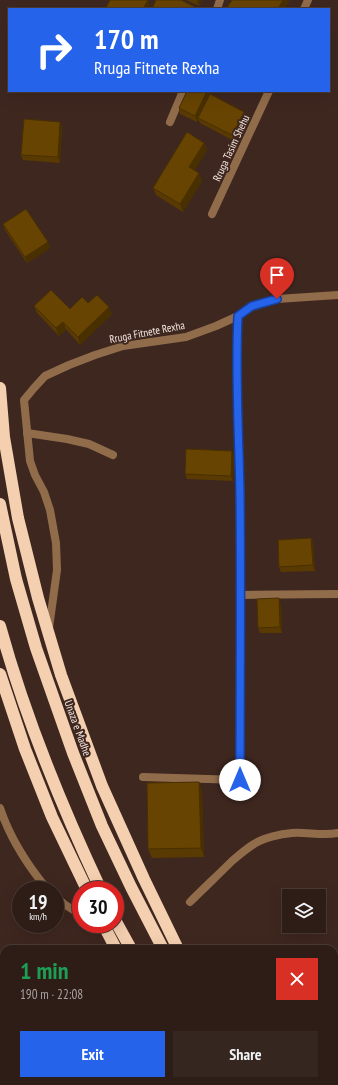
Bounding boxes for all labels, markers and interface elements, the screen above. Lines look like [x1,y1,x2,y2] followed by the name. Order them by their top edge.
[94,20,158,57] text: 170 m
[28,24,80,76] icon: right
[94,56,219,79] text: Rruga Fitnete Rexha
[209,112,253,184] street label: Rruga Tasim Shehu
[260,258,294,299] pin
[266,264,288,286] icon: arrive
[108,318,186,346] street label: Rruga Fitnete Rexha
[61,698,95,758] street label: Unaza e Madhe
[219,759,261,801] position arrow
[72,881,124,933] speed limit sign: 30
[28,889,48,915] text: 19
[282,889,326,933] map controls
[282,889,326,933] button: layers
[29,910,47,923] text: km/h
[20,955,68,986] text: 1 min
[276,958,318,1000] button: close
[20,986,83,1003] text: 190 m · 22:08
[20,1031,165,1077] button: Exit
[173,1031,318,1077] button: Share

